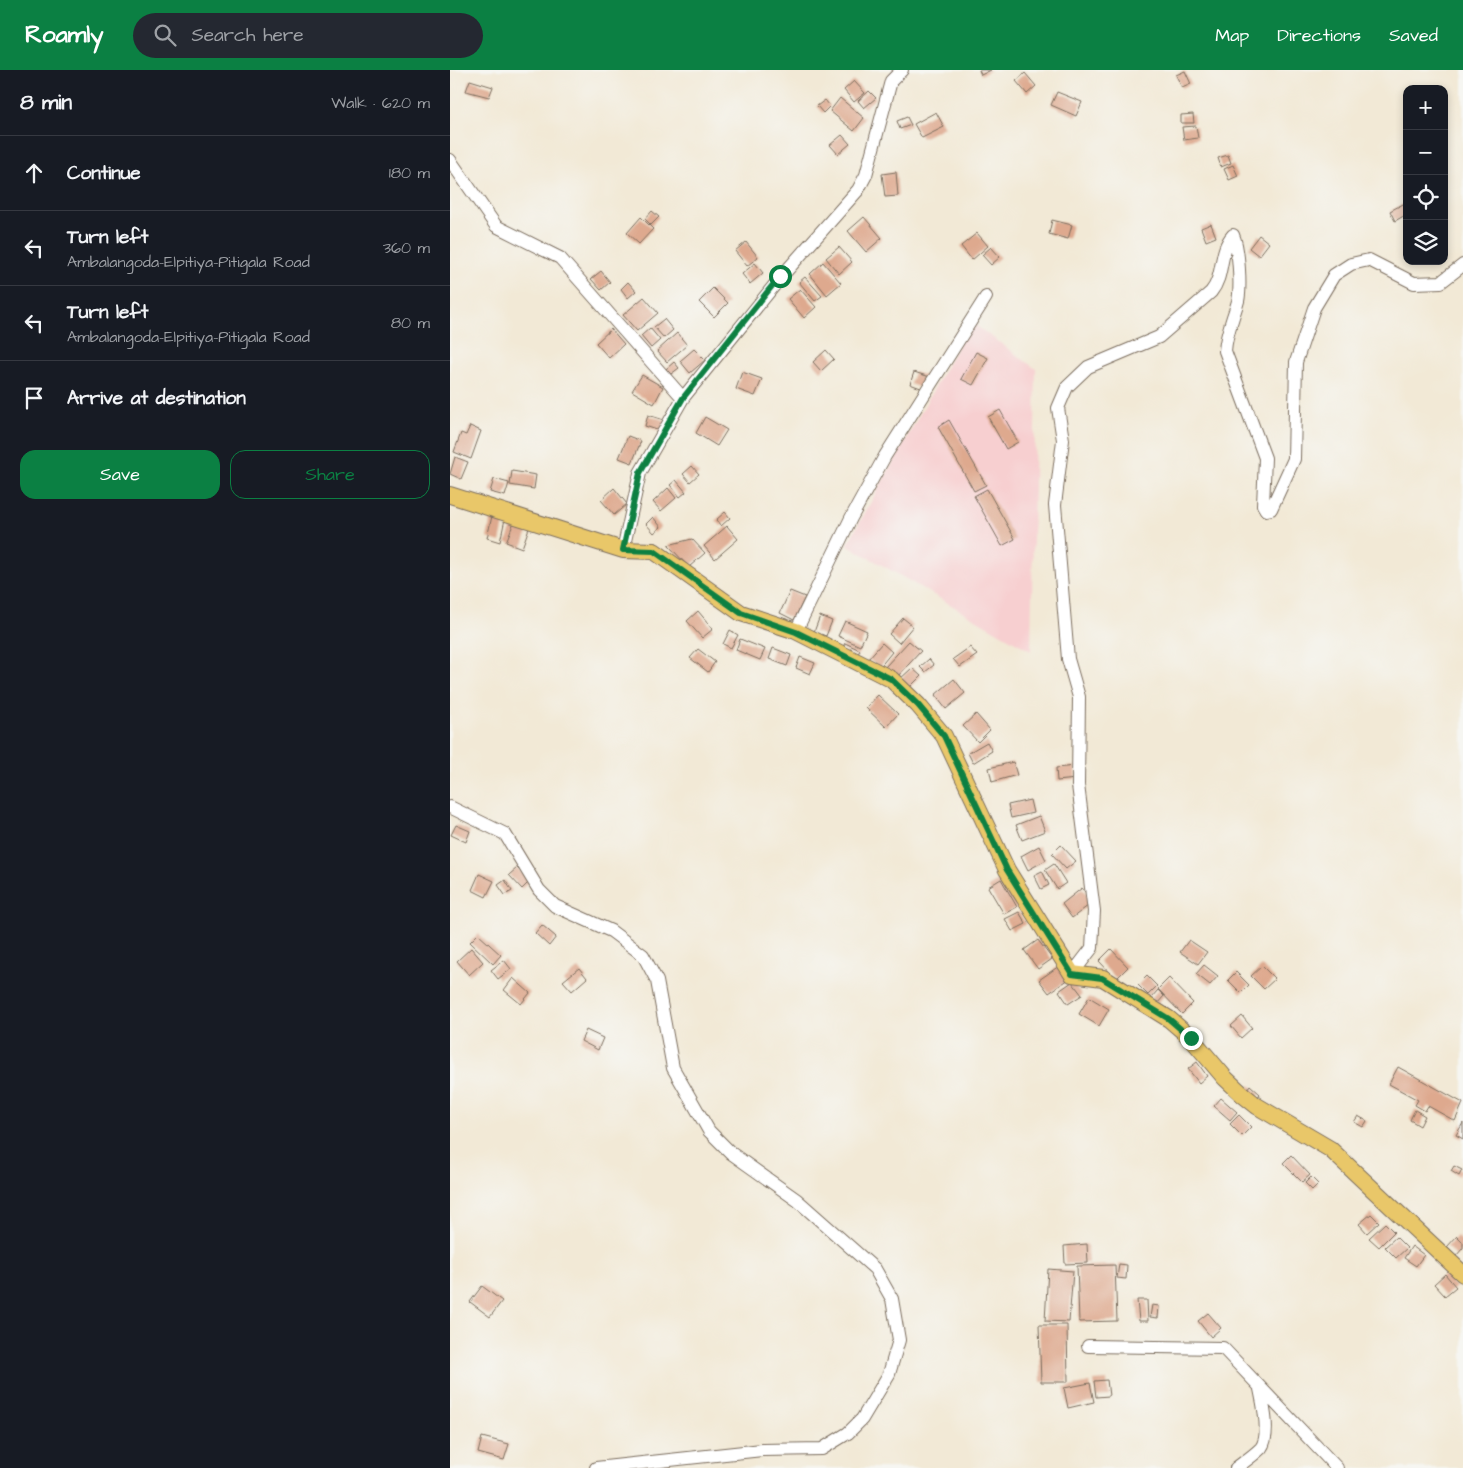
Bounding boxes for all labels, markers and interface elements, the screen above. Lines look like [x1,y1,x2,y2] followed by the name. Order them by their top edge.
[133,13,483,58] search box
[25,18,103,52] text: Roamly
[151,21,179,49] icon: search
[191,22,304,49] text: Search here
[1215,23,1249,48] text: Map
[1277,23,1361,48] text: Directions
[1389,23,1438,48] text: Saved
[1403,85,1448,265] map controls
[1403,85,1448,130] button: +
[20,88,72,117] text: 8 min
[331,92,430,114] text: Walk · 620 m
[1403,130,1448,175] button: −
[20,159,48,187] icon: ahead
[67,160,141,187] text: Continue
[389,162,430,184] text: 180 m
[1403,175,1448,220] button: locate
[1403,220,1448,265] button: layers
[67,224,148,251] text: Turn left
[20,234,48,262] icon: left
[383,237,430,259] text: 360 m
[67,251,310,273] text: Ambalangoda-Elpitiya-Pitigala Road
[769,265,792,288] route start
[67,299,148,326] text: Turn left
[20,309,48,337] icon: left
[391,312,430,334] text: 80 m
[67,326,310,348] text: Ambalangoda-Elpitiya-Pitigala Road
[20,384,48,412] icon: arrive
[67,385,246,412] text: Arrive at destination
[20,450,220,499] button: Save
[230,450,430,499] button: Share
[1180,1027,1203,1050] route end

